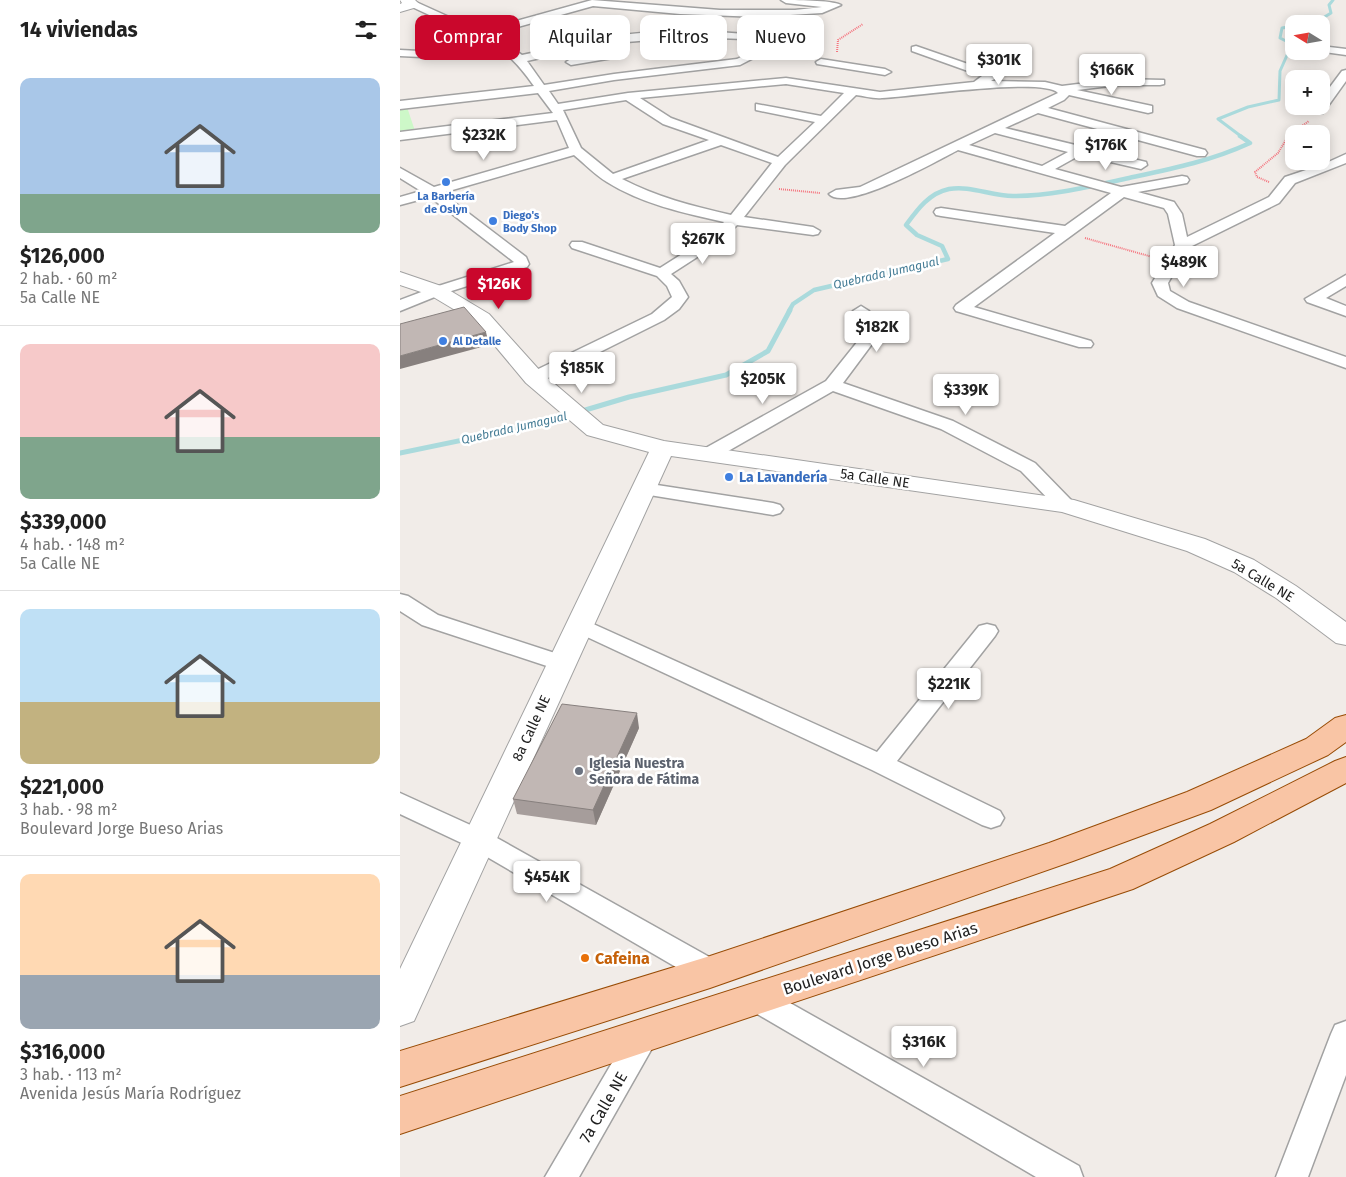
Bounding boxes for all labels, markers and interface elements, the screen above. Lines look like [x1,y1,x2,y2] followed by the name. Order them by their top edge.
[415,15,520,60] chip: Comprar
[530,15,630,60] chip: Alquilar
[640,15,727,60] chip: Filtros
[737,15,824,60] chip: Nuevo
[1285,15,1330,60] north arrow
[1285,15,1330,170] map controls
[352,16,380,44] icon: filters
[20,17,138,43] text: 14 viviendas
[964,44,1034,86] pin: $301K
[977,50,1021,69] text: $301K
[1077,54,1147,96] pin: $166K
[1090,60,1134,79] text: $166K
[1285,70,1330,115] button: +
[155,111,245,201] icon: home
[449,119,519,161] pin: $232K
[462,125,506,144] text: $232K
[1285,125,1330,170] button: −
[1071,128,1141,171] pin: $176K
[1085,135,1127,154] text: $176K
[440,176,452,188] marker: La Barbería de Oslyn
[417,190,475,216] place label: La Barbería de Oslyn
[503,209,557,235] place label: Diego's Body Shop
[487,215,499,227] marker: Diego's Body Shop
[668,222,738,265] pin: $267K
[681,229,725,248] text: $267K
[20,243,105,269] text: $126,000
[1149,246,1219,288] pin: $489K
[1161,252,1207,271] text: $489K
[832,254,940,292] water label: Quebrada Jumagual
[464,268,534,310] pin: $126K
[20,269,117,288] text: 2 hab. · 60 m²
[477,274,521,293] text: $126K
[20,288,100,307] text: 5a Calle NE
[842,310,912,353] pin: $182K
[855,317,899,336] text: $182K
[437,335,449,347] marker: Al Detalle
[452,335,501,348] place label: Al Detalle
[547,352,617,394] pin: $185K
[560,358,604,377] text: $185K
[728,362,798,405] pin: $205K
[741,369,785,388] text: $205K
[931,374,1001,416] pin: $339K
[155,376,245,466] icon: home
[944,380,988,399] text: $339K
[460,409,568,447] water label: Quebrada Jumagual
[839,465,911,492] street label: 5a Calle NE
[739,469,828,486] place label: La Lavandería
[723,471,735,483] marker: La Lavandería
[20,509,107,535] text: $339,000
[20,535,125,554] text: 4 hab. · 148 m²
[20,554,100,573] text: 5a Calle NE
[1228,555,1297,606] street label: 5a Calle NE
[155,641,245,731] icon: home
[914,668,984,710] pin: $221K
[928,674,970,693] text: $221K
[509,693,554,764] street label: 8a Calle NE
[589,755,699,788] place label: Iglesia Nuestra Señora de Fátima
[573,765,585,777] marker: Iglesia Nuestra Señora de Fátima
[20,774,104,800] text: $221,000
[20,800,117,819] text: 3 hab. · 98 m²
[20,819,223,838] text: Boulevard Jorge Bueso Arias
[512,860,582,903] pin: $454K
[524,867,570,886] text: $454K
[155,906,245,996] icon: home
[781,918,980,999] street label: Boulevard Jorge Bueso Arias
[595,949,650,968] place label: Cafeina
[579,952,591,964] marker: Cafeina
[889,1026,959,1068] pin: $316K
[902,1032,946,1051] text: $316K
[20,1039,105,1065] text: $316,000
[20,1065,122,1084] text: 3 hab. · 113 m²
[576,1068,631,1146] street label: 7a Calle NE
[20,1084,241,1103] text: Avenida Jesús María Rodríguez

